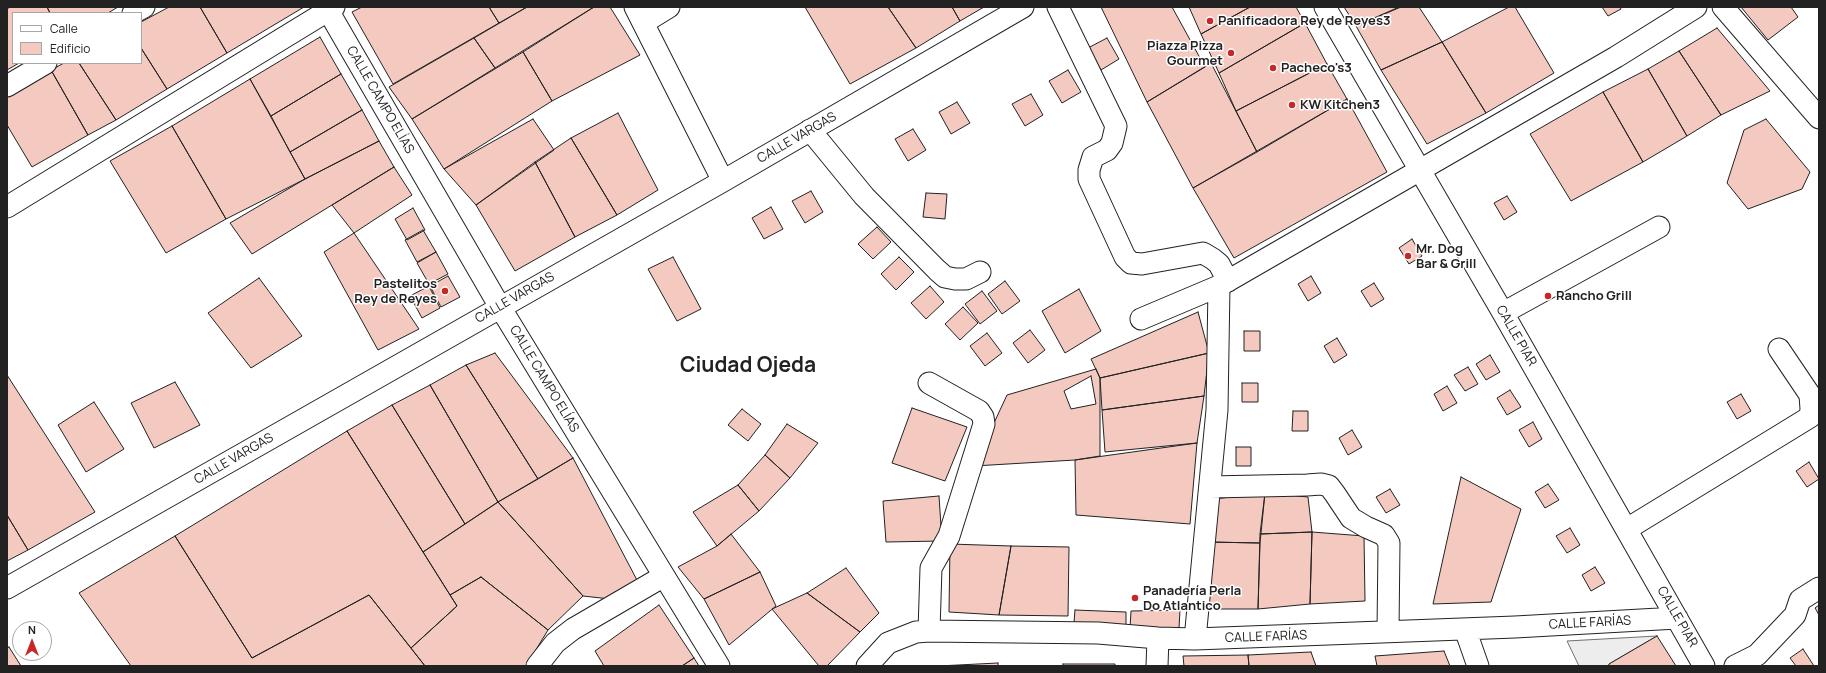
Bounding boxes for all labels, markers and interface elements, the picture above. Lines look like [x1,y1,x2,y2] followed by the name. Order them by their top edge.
[12,12,142,64] legend
[1218,13,1390,29] place label: Panificadora Rey de Reyes3
[1205,16,1215,26] marker: Panificadora Rey de Reyes3
[50,20,78,37] text: Calle
[1147,38,1223,69] place label: Piazza Pizza Gourmet
[50,40,90,57] text: Edificio
[343,43,417,157] street label: CALLE CAMPO ELÍAS
[1226,48,1236,58] marker: Piazza Pizza Gourmet
[1281,60,1352,76] place label: Pacheco's3
[1268,63,1278,73] marker: Pacheco's3
[1300,97,1380,113] place label: KW Kitchen3
[1287,100,1297,110] marker: KW Kitchen3
[755,109,839,167] street label: CALLE VARGAS
[1416,241,1476,272] place label: Mr. Dog Bar & Grill
[1403,251,1413,261] marker: Mr. Dog Bar & Grill
[473,269,557,327] street label: CALLE VARGAS
[354,276,437,307] place label: Pastelitos Rey de Reyes
[440,286,450,296] marker: Pastelitos Rey de Reyes
[1556,288,1632,304] place label: Rancho Grill
[1543,291,1553,301] marker: Rancho Grill
[1492,303,1540,369] street label: CALLE PIAR
[506,323,582,435] street label: CALLE CAMPO ELÍAS
[680,353,816,379] district label: Ciudad Ojeda
[192,430,276,488] street label: CALLE VARGAS
[1143,583,1241,614] place label: Panadería Perla Do Atlantico
[1653,584,1701,650] street label: CALLE PIAR
[1130,593,1140,603] marker: Panadería Perla Do Atlantico
[1548,613,1632,633] street label: CALLE FARÍAS
[12,621,52,661] north arrow
[28,622,36,637] text: N
[1225,628,1307,646] street label: CALLE FARÍAS

